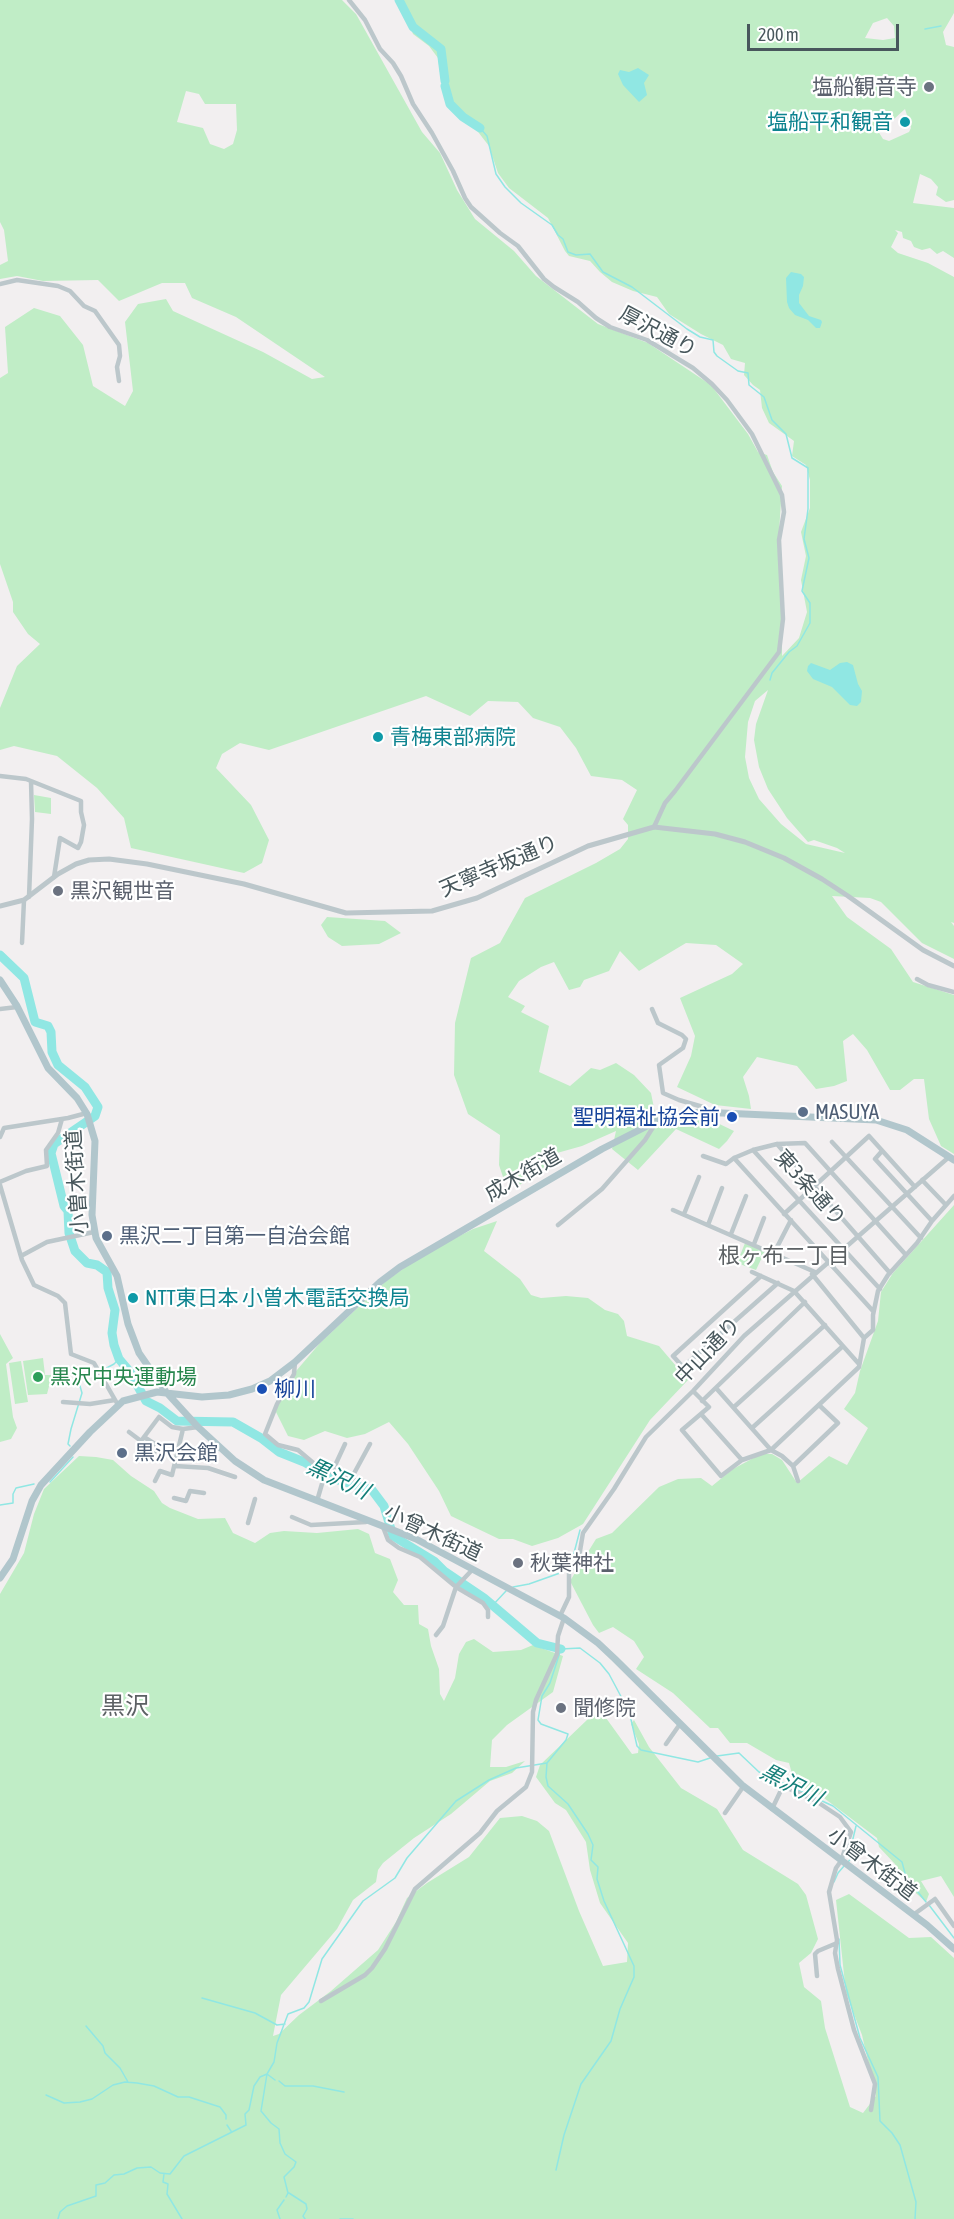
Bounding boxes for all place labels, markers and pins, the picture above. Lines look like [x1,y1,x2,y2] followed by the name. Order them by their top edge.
[812,74,917,100] place label: 塩船観音寺
[922,80,936,94] marker: 塩船観音寺
[767,109,893,135] place label: 塩船平和観音
[898,115,912,129] marker: 塩船平和観音
[390,724,516,750] place label: 青梅東部病院
[371,730,385,744] marker: 青梅東部病院
[70,878,175,904] place label: 黒沢観世音
[51,884,65,898] marker: 黒沢観世音
[815,1099,879,1125] place label: MASUYA
[573,1104,720,1130] place label: 聖明福祉協会前
[796,1105,810,1119] marker: MASUYA
[725,1110,739,1124] marker: 聖明福祉協会前
[119,1223,350,1249] place label: 黒沢二丁目第一自治会館
[100,1229,114,1243] marker: 黒沢二丁目第一自治会館
[145,1285,410,1311] place label: NTT東日本 小曽木電話交換局
[126,1291,140,1305] marker: NTT東日本 小曽木電話交換局
[50,1364,197,1390] place label: 黒沢中央運動場
[31,1370,45,1384] marker: 黒沢中央運動場
[274,1376,316,1402] place label: 柳川
[255,1382,269,1396] marker: 柳川
[134,1440,218,1466] place label: 黒沢会館
[115,1446,129,1460] marker: 黒沢会館
[530,1550,614,1576] place label: 秋葉神社
[511,1556,525,1570] marker: 秋葉神社
[573,1695,636,1721] place label: 聞修院
[554,1701,568,1715] marker: 聞修院

